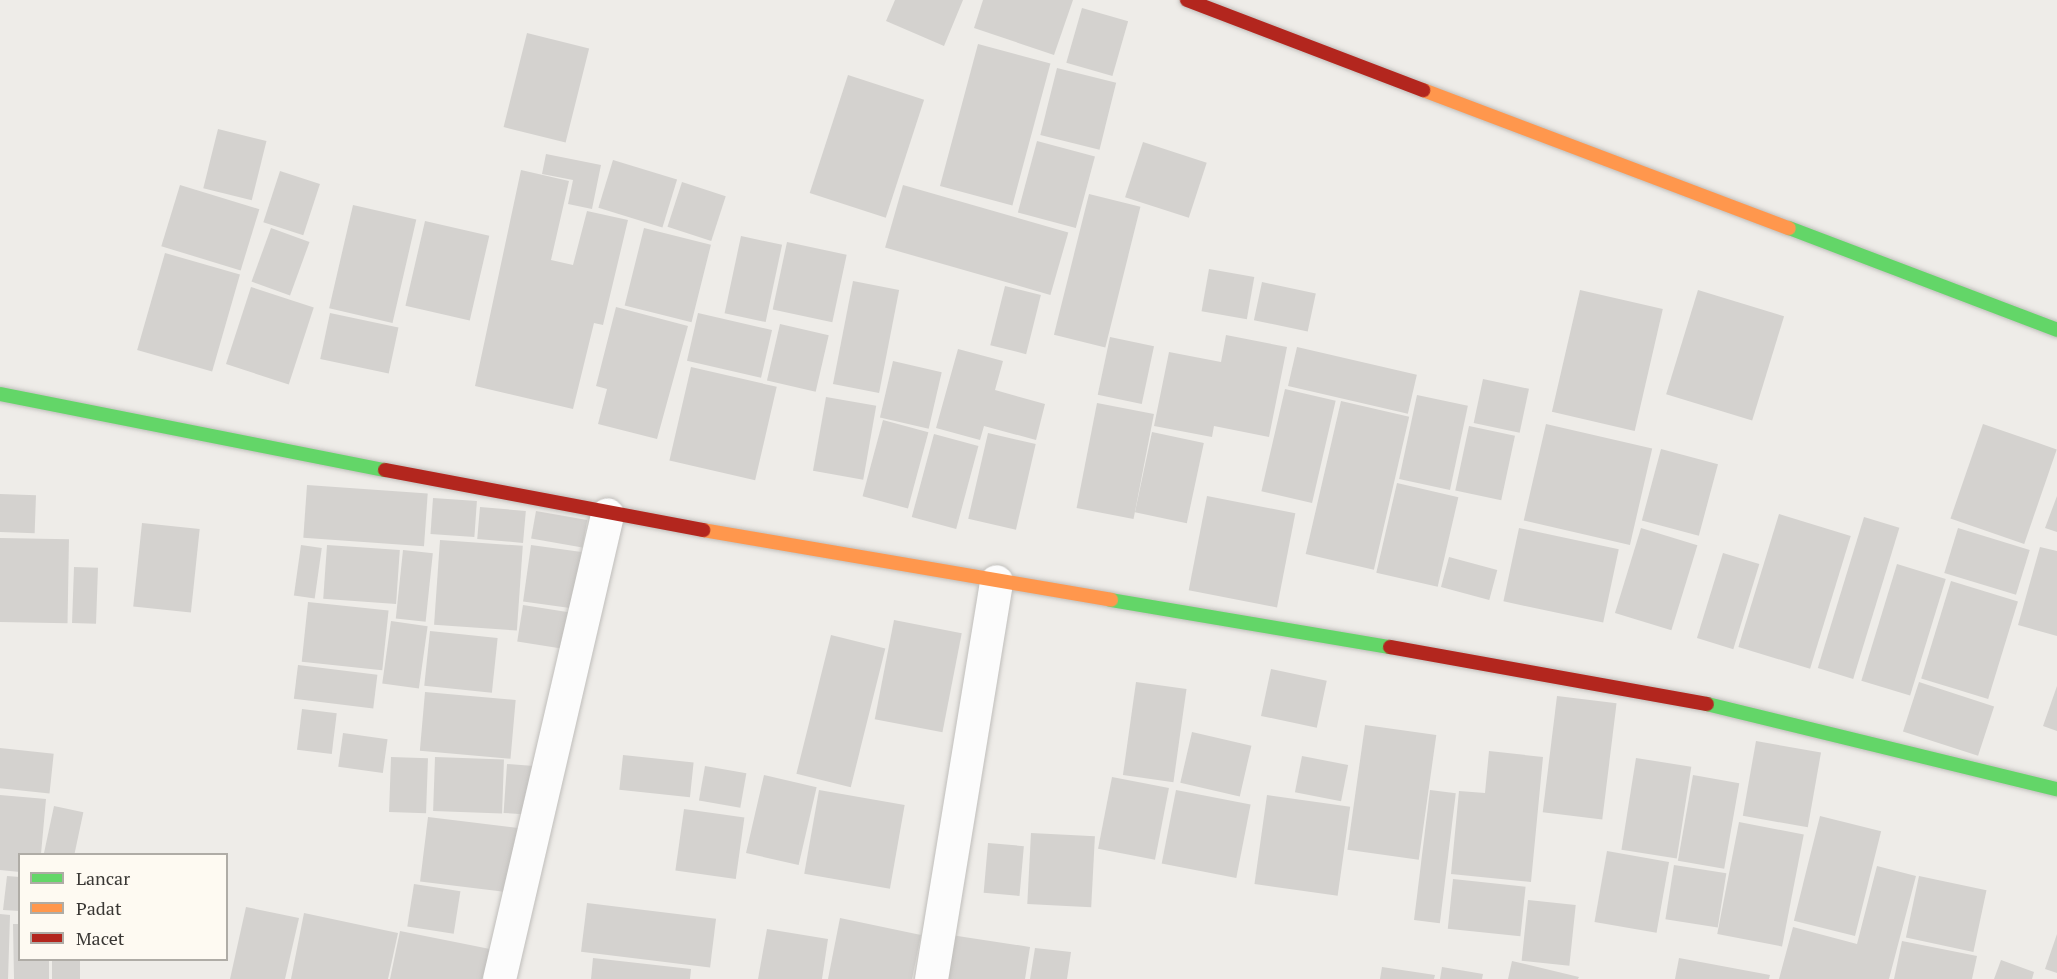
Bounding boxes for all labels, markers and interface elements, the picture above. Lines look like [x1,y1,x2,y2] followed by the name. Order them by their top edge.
[18,853,228,961] legend
[76,866,130,890] text: Lancar
[76,896,122,920] text: Padat
[76,926,125,950] text: Macet

